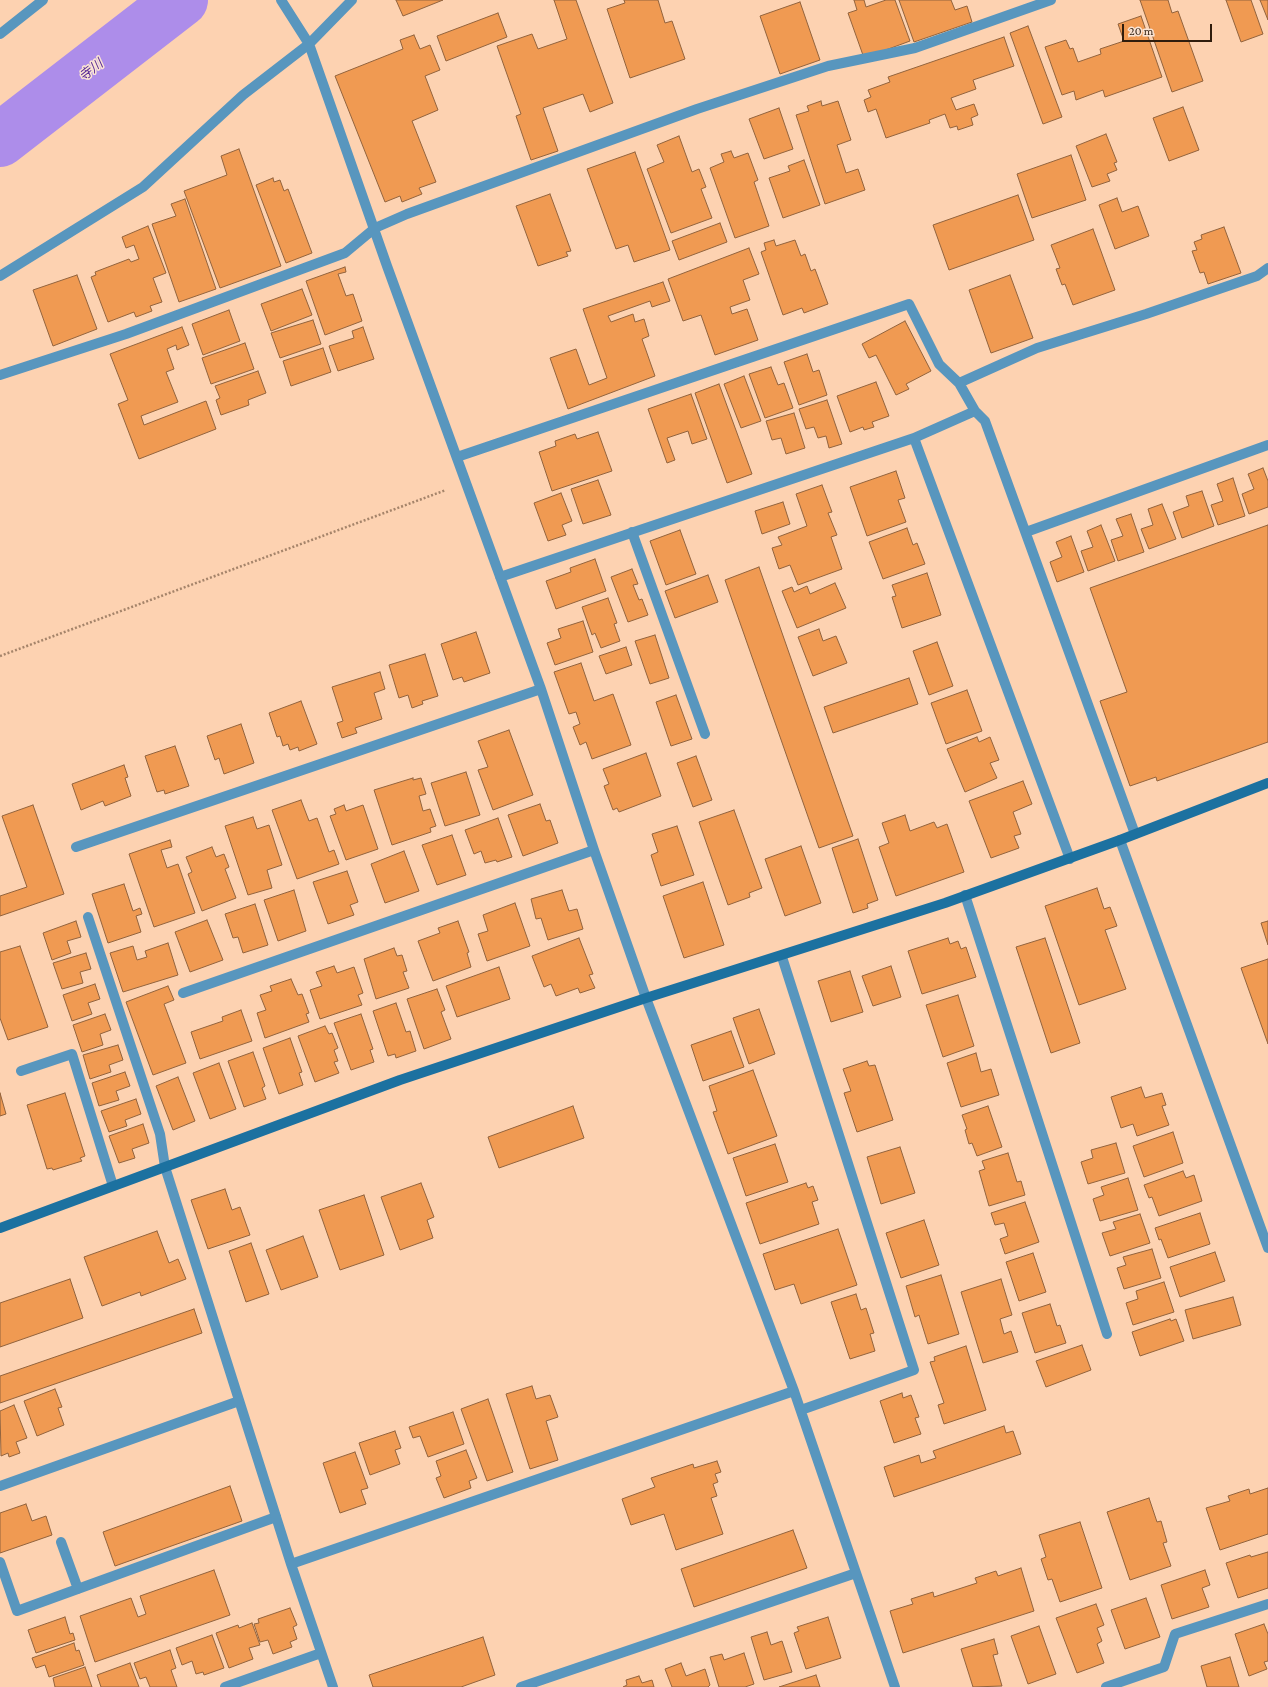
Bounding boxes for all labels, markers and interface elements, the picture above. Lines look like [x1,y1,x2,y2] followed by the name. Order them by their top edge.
[1124,16,1214,42] scale bar
[1129,24,1153,38] text: 20 m
[76,56,106,84] water label: 寺川

